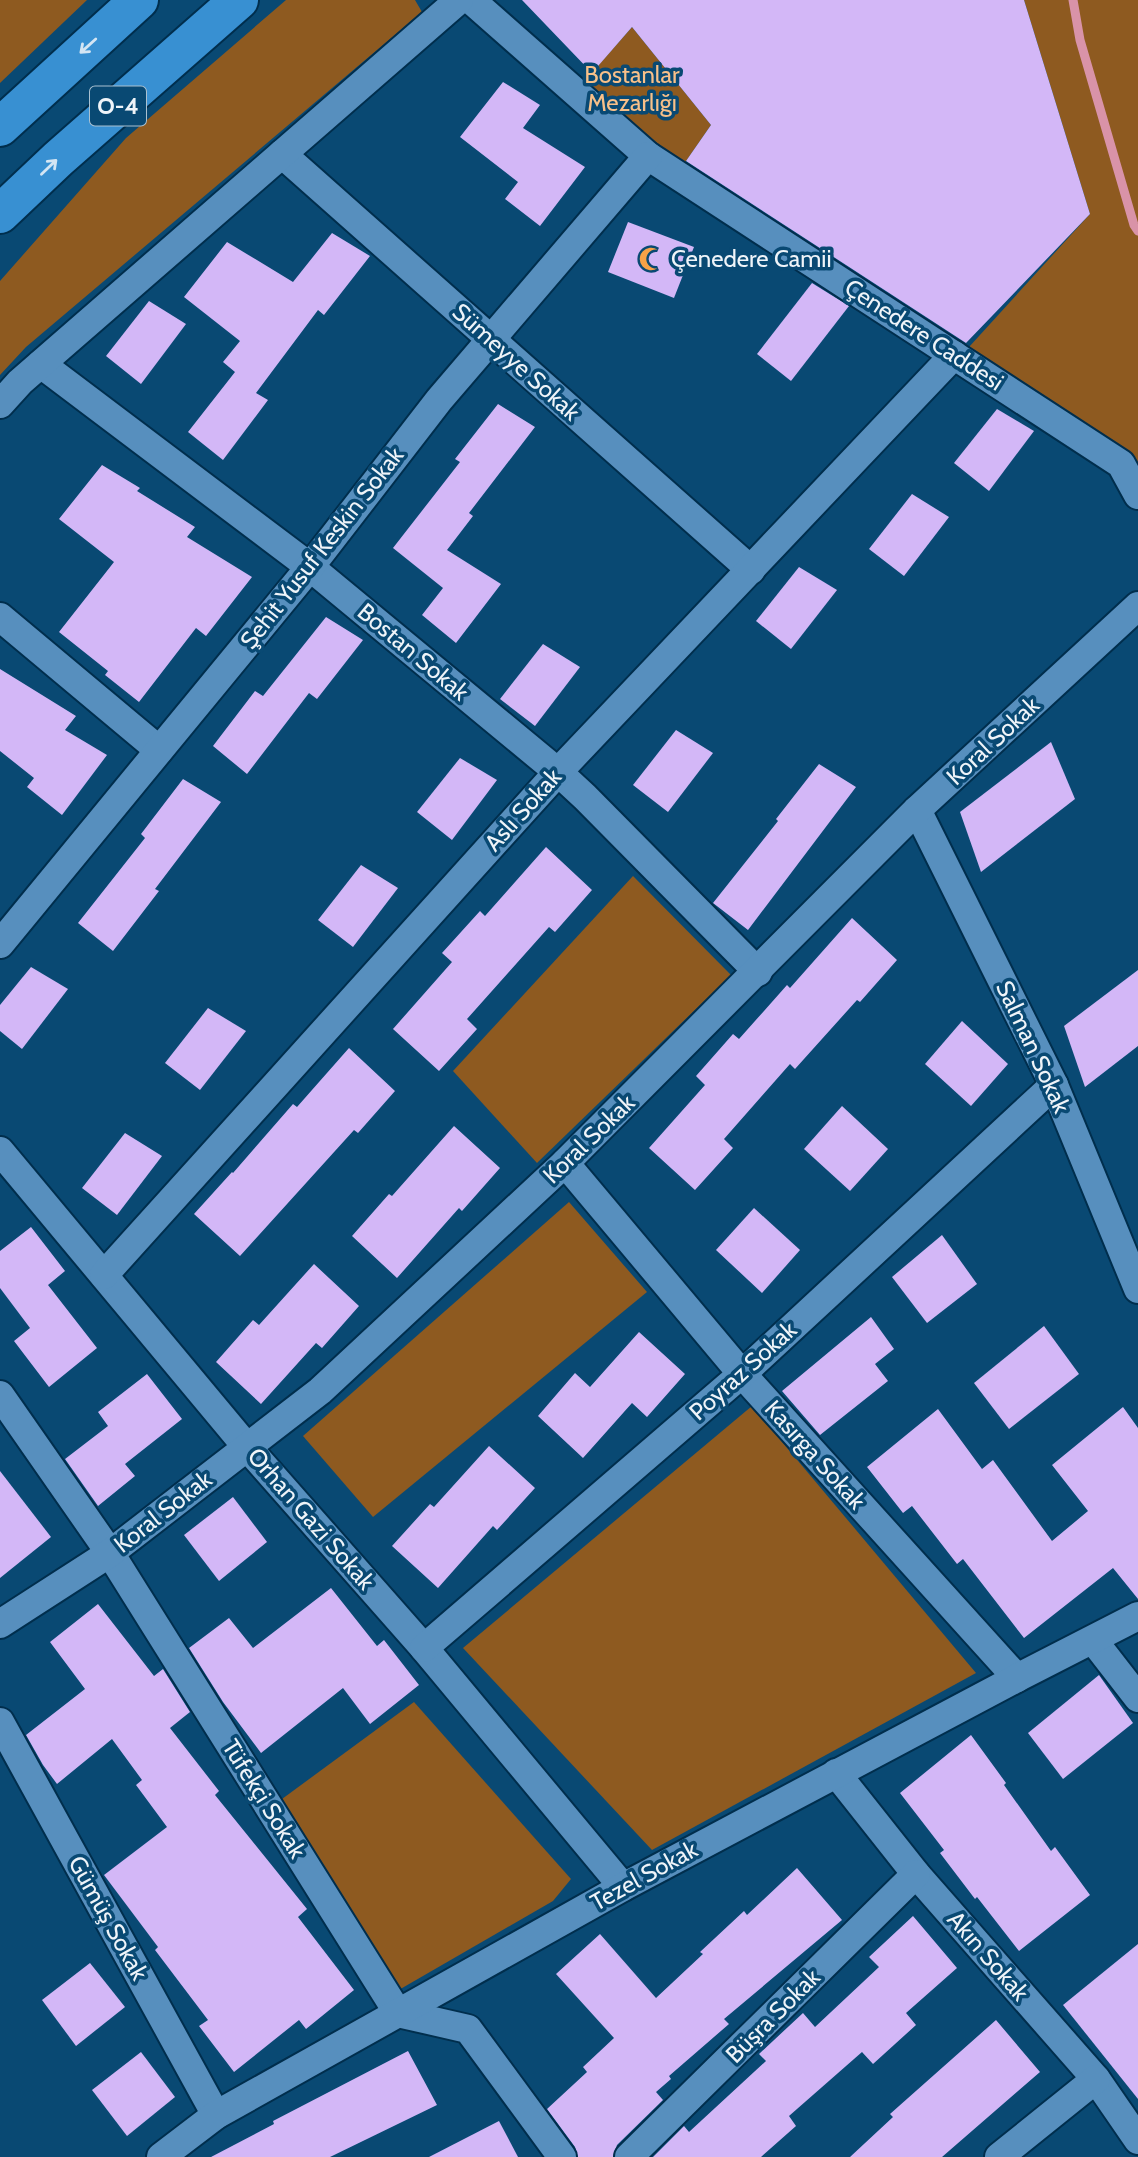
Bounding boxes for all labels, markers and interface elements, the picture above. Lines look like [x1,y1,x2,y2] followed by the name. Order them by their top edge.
[80,38,98,54] one-way arrow
[584,60,680,117] park label: Bostanlar Mezarlığı
[90,86,146,125] road number: O-4
[40,158,57,175] one-way arrow
[671,244,832,273] place label: Çenedere Camii
[637,245,665,273] mosque icon: Çenedere Camii
[840,273,1009,397] street label: Çenedere Caddesi
[447,297,586,427] street label: Sümeyye Sokak
[234,441,410,654] street label: Şehit Yusuf Keskin Sokak
[352,597,475,707] street label: Bostan Sokak
[940,690,1045,791] street label: Koral Sokak
[478,762,567,857] street label: Aslı Sokak
[990,976,1077,1118] street label: Salman Sokak
[537,1088,641,1189] street label: Koral Sokak
[683,1315,802,1426] street label: Poyraz Sokak
[759,1394,872,1515] street label: Kasırga Sokak
[242,1442,381,1596] street label: Orhan Gazi Sokak
[108,1464,218,1559] street label: Koral Sokak
[216,1734,313,1864] street label: Tüfekçi Sokak
[585,1834,702,1917] street label: Tezel Sokak
[62,1851,155,1985] street label: Gümüş Sokak
[941,1905,1035,2007] street label: Akın Sokak
[720,1962,826,2069] street label: Büşra Sokak

